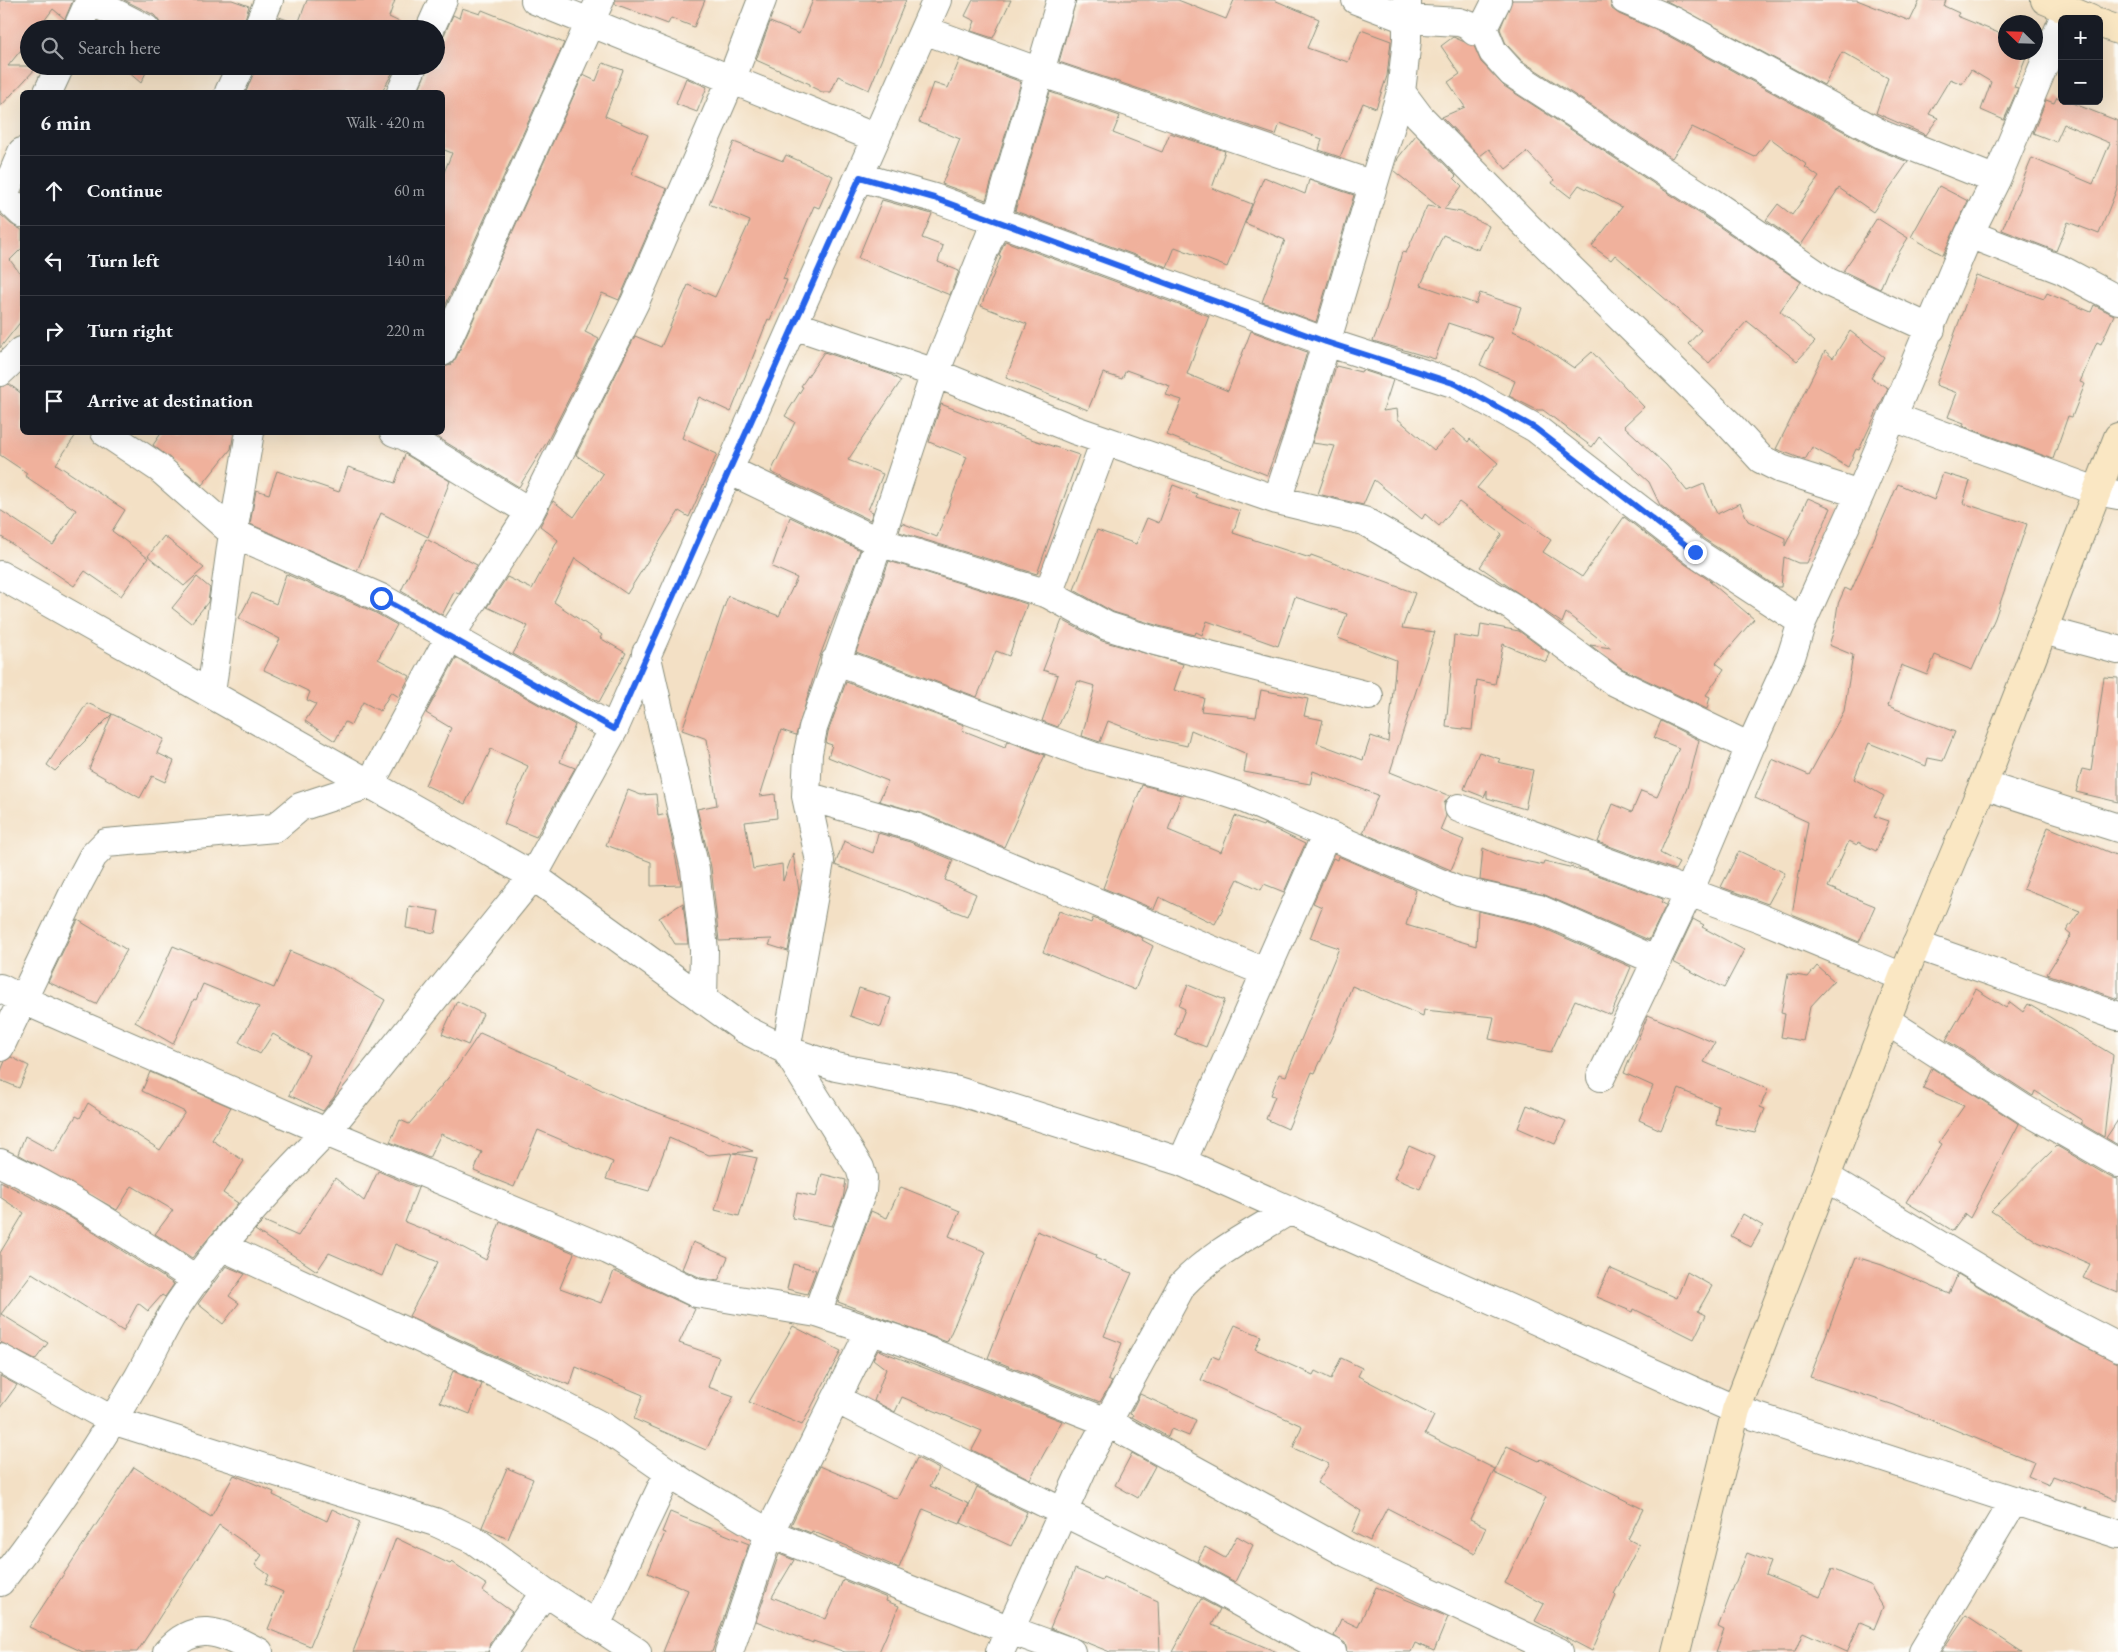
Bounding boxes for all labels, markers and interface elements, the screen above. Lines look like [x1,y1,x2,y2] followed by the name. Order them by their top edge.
[1998,15,2043,60] north arrow
[2058,15,2103,105] map controls
[2058,15,2103,60] button: +
[20,20,445,75] search box
[38,34,66,62] icon: search
[78,35,160,60] text: Search here
[2058,60,2103,105] button: −
[40,109,91,136] text: 6 min
[346,112,425,133] text: Walk · 420 m
[40,177,68,205] icon: ahead
[87,178,162,203] text: Continue
[394,180,425,201] text: 60 m
[40,247,68,275] icon: left
[87,248,159,273] text: Turn left
[386,250,425,271] text: 140 m
[40,317,68,345] icon: right
[87,318,173,343] text: Turn right
[386,320,425,341] text: 220 m
[40,387,68,415] icon: arrive
[87,388,253,413] text: Arrive at destination
[1684,541,1707,564] route end
[370,587,393,610] route start

